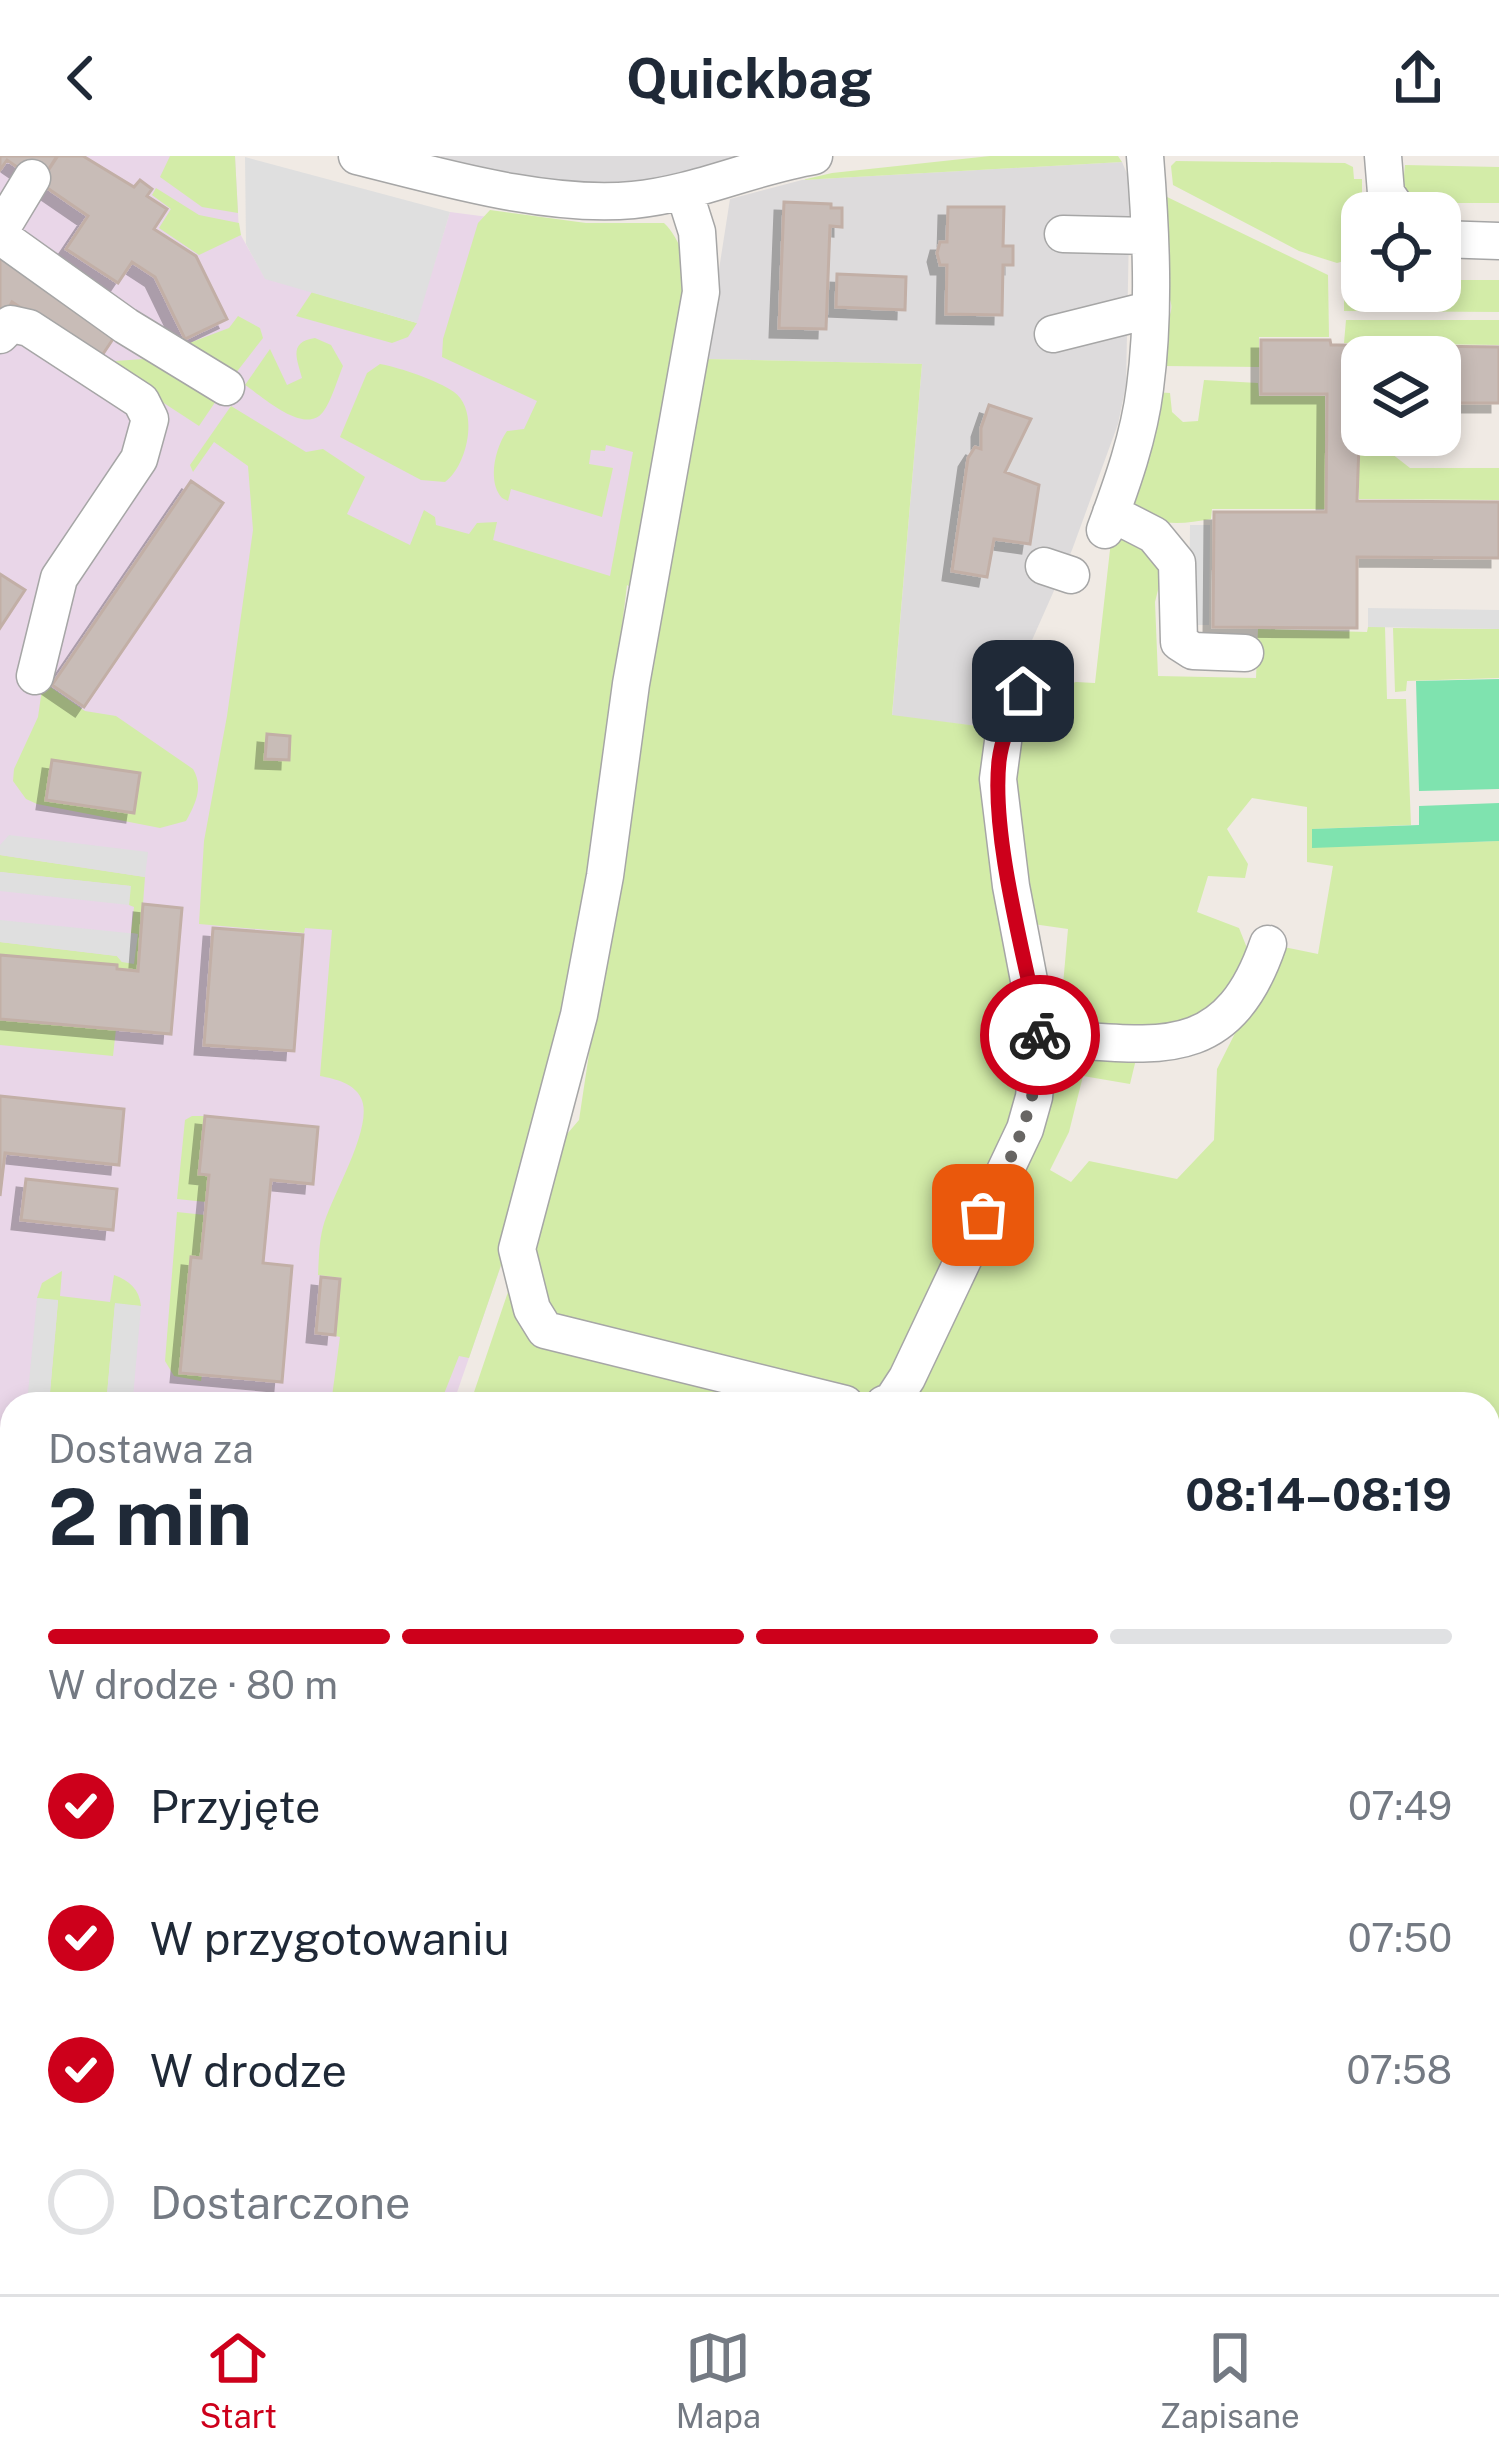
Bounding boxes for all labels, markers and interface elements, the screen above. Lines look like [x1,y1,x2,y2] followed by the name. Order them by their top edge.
[48,45,114,111] icon: back
[1385,45,1451,111] icon: share
[626,47,873,110] text: Quickbag
[1341,192,1461,456] map controls
[1341,192,1461,312] button: locate
[1341,336,1461,456] button: layers
[972,640,1074,742] pin
[990,658,1056,724] icon: home
[980,975,1100,1095] courier
[1007,1002,1073,1068] icon: bike
[932,1164,1034,1266] pin
[950,1182,1016,1248] icon: bag
[48,1426,254,1472] text: Dostawa za
[1185,1468,1452,1521] text: 08:14–08:19
[48,1471,252,1563] text: 2 min
[48,1662,338,1708] text: W drodze · 80 m
[48,1773,114,1839] icon: check
[150,1780,321,1833] text: Przyjęte
[1348,1783,1452,1829] text: 07:49
[48,1905,114,1971] icon: check
[150,1912,510,1965] text: W przygotowaniu
[1348,1915,1452,1961] text: 07:50
[48,2037,114,2103] icon: check
[150,2044,347,2097] text: W drodze
[1346,2047,1452,2093] text: 07:58
[150,2176,411,2229] text: Dostarczone
[199,2325,277,2435] tab: Start
[676,2325,761,2435] tab: Mapa
[1160,2325,1300,2435] tab: Zapisane

